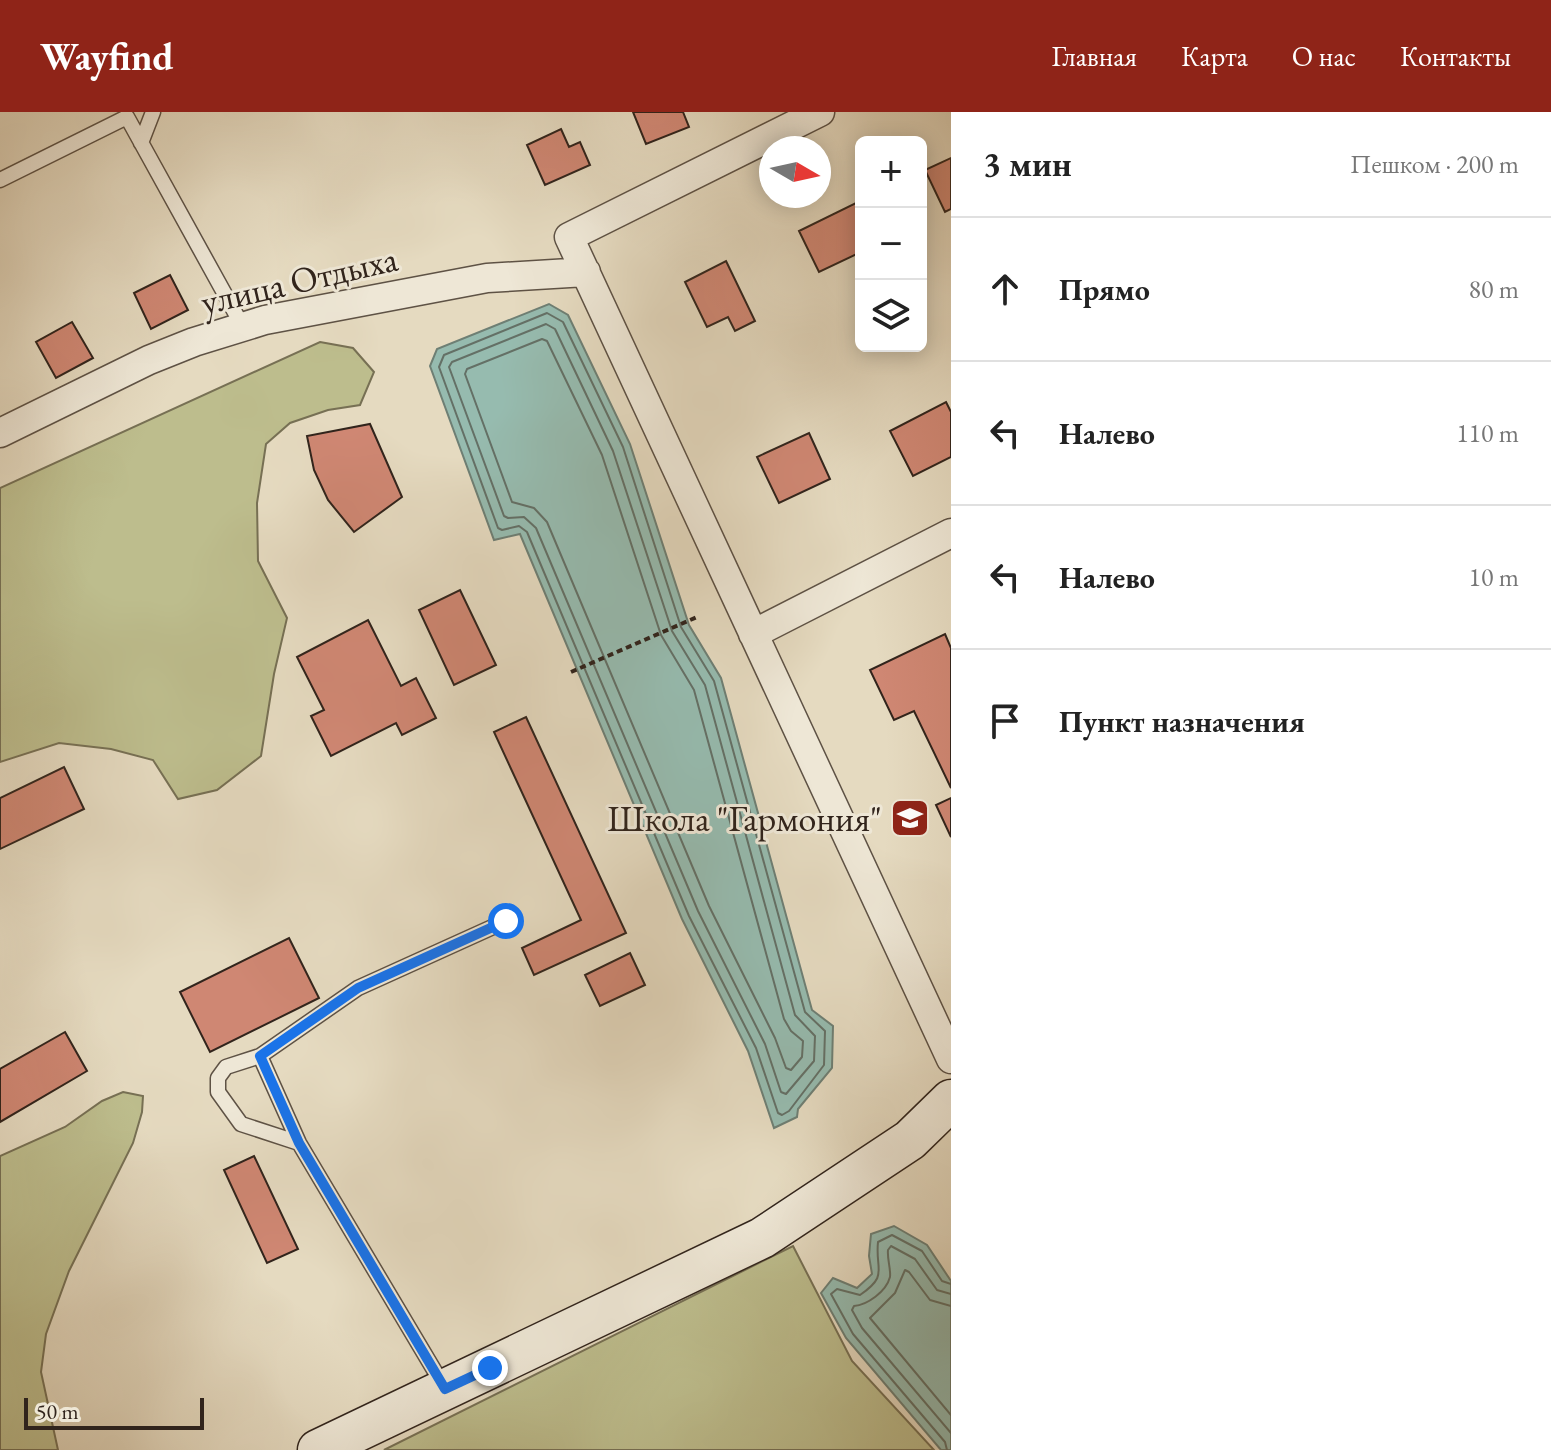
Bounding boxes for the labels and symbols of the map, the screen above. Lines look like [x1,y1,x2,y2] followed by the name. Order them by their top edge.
[759,136,831,208] north arrow
[196,234,402,325] street label: улица Отдыха
[607,795,882,842] place label: Школа "Гармония"
[889,797,931,839] school or university icon: Школа "Гармония"
[488,903,524,939] route start
[472,1350,508,1386] route end
[24,1394,204,1430] scale bar

